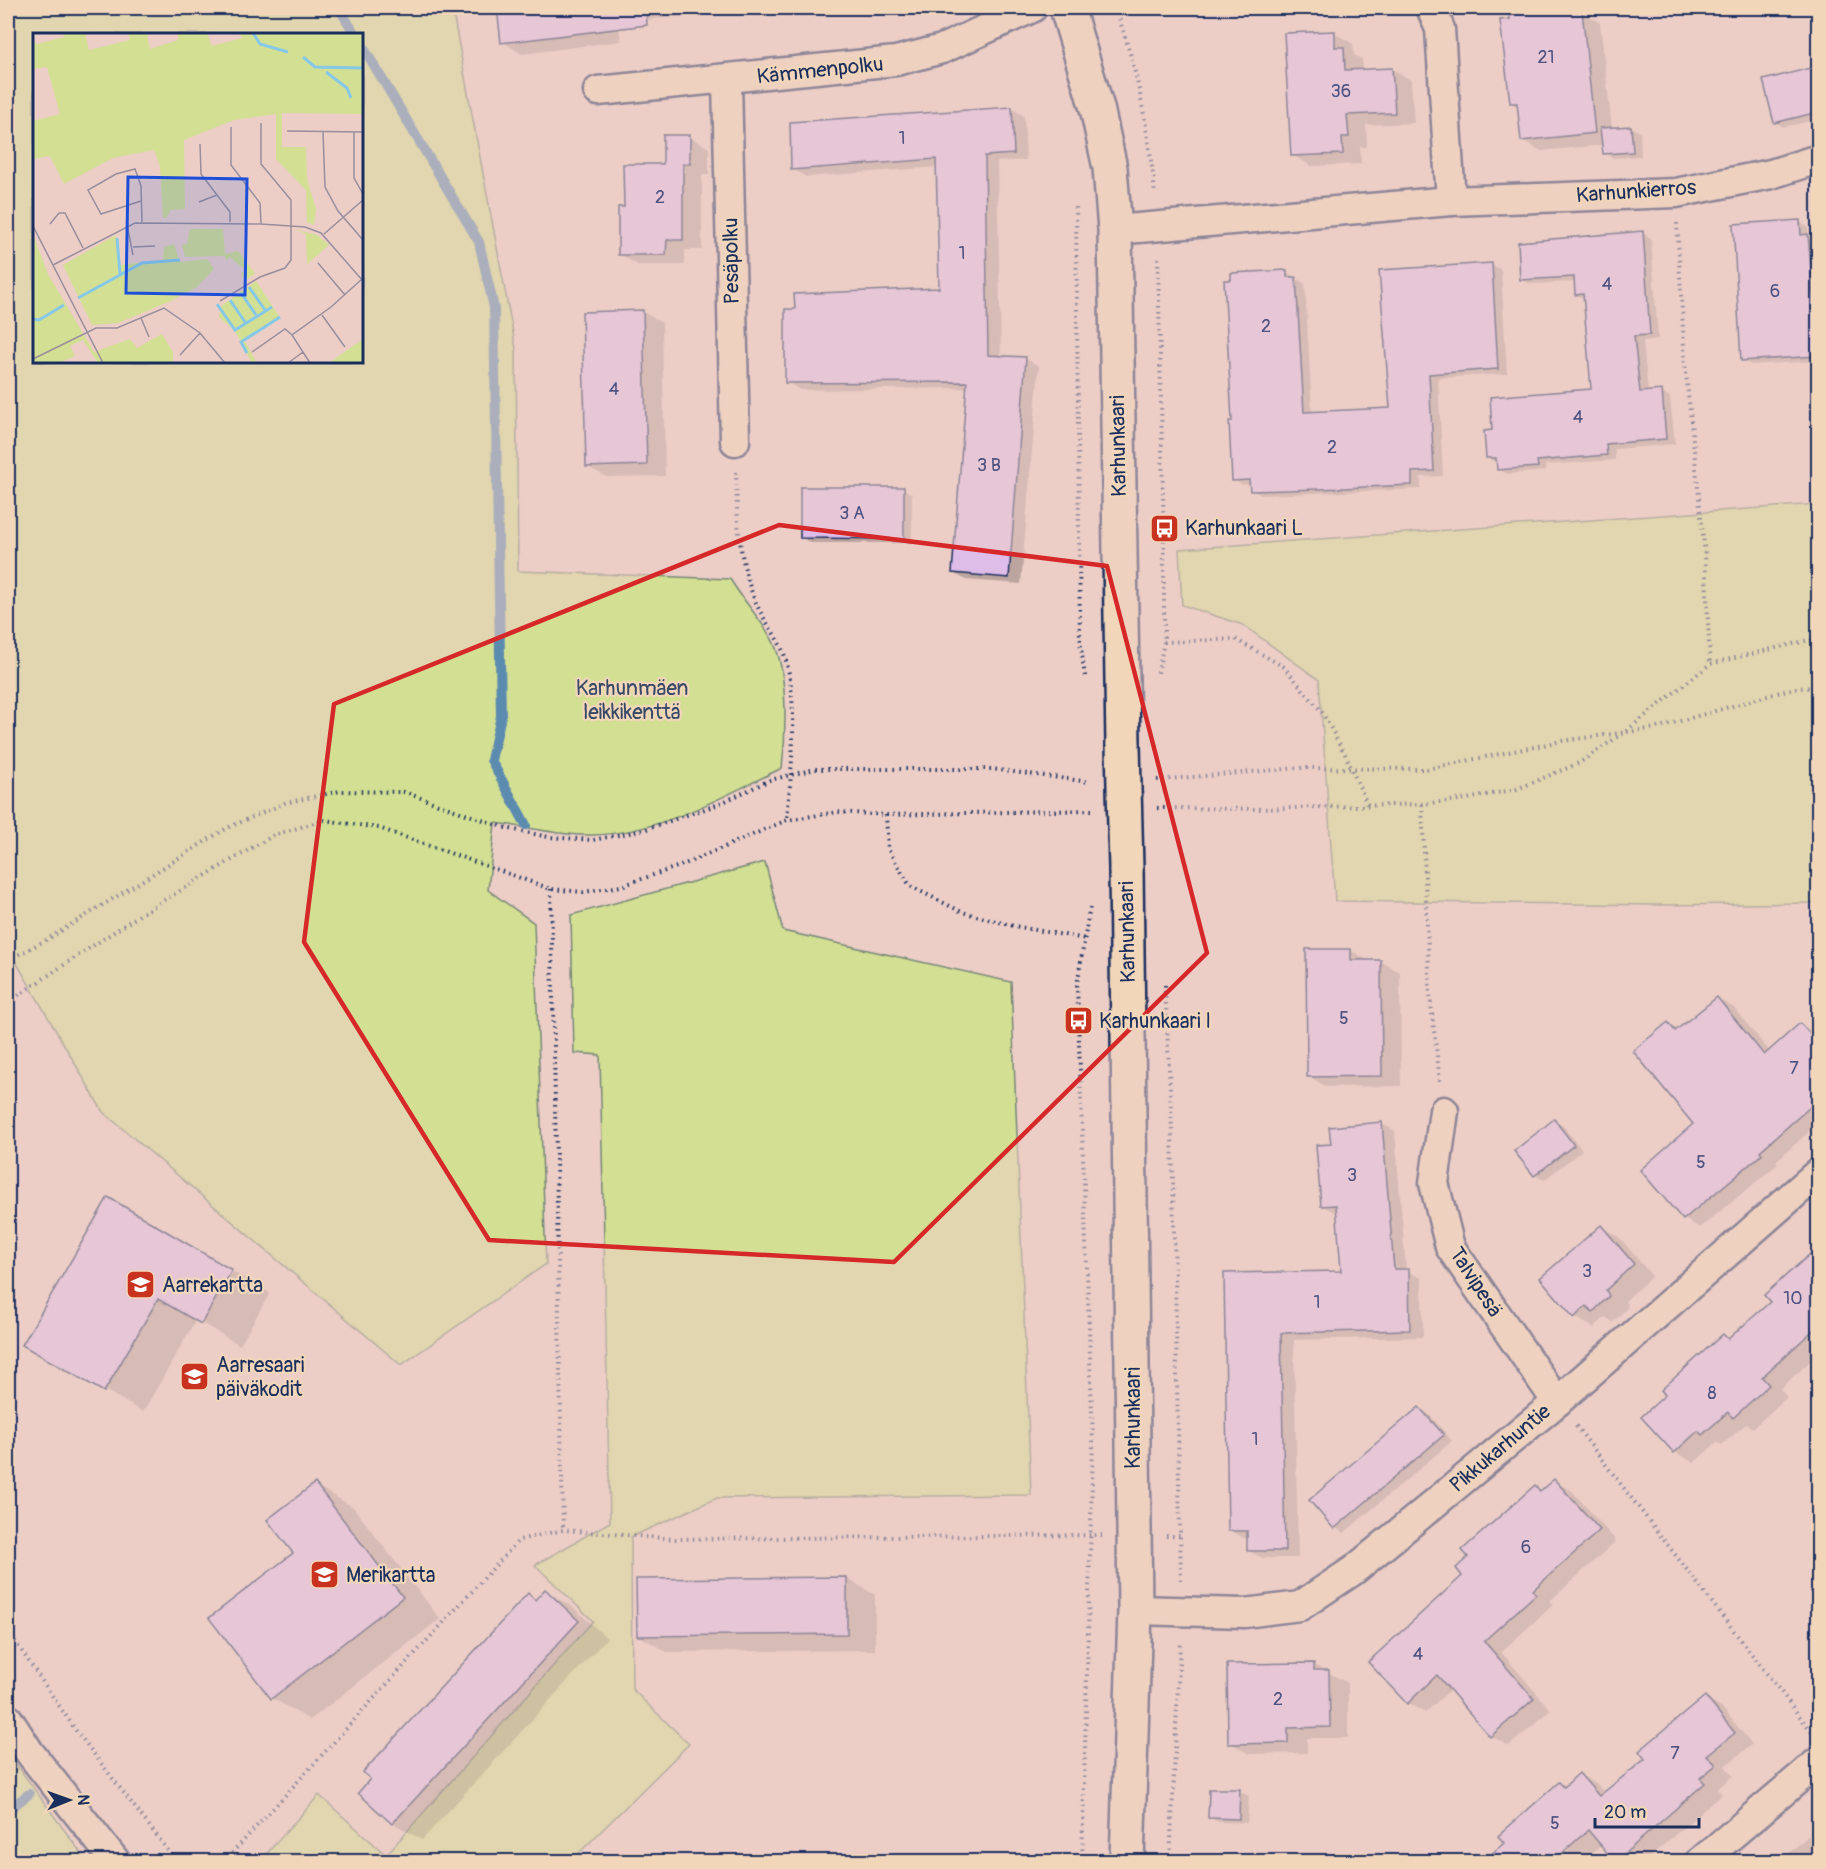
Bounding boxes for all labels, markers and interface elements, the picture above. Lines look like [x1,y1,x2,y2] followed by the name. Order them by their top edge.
[33,33,363,363] inset map
[1537,46,1555,69] house number: 21
[755,50,885,91] street label: Kämmenpolku
[1331,80,1351,103] house number: 36
[898,127,906,150] house number: 1
[1575,174,1698,209] street label: Karhunkierros
[655,186,665,209] house number: 2
[717,217,746,305] street label: Pesäpolku
[958,242,966,265] house number: 1
[1602,273,1613,296] house number: 4
[1770,280,1780,303] house number: 6
[1261,315,1271,338] house number: 2
[609,378,620,401] house number: 4
[1104,395,1133,497] street label: Karhunkaari
[1573,406,1584,429] house number: 4
[1327,436,1337,459] house number: 2
[977,454,1001,477] house number: 3 B
[839,502,865,525] house number: 3 A
[1148,512,1180,544] bus stop icon: Karhunkaari L
[1185,515,1303,542] place label: Karhunkaari L
[576,675,688,726] park label: Karhunmäen leikkikenttä
[1113,881,1142,983] street label: Karhunkaari
[1062,1005,1094,1037] bus stop icon: Karhunkaari I
[1339,1007,1349,1030] house number: 5
[1099,1008,1211,1035] place label: Karhunkaari I
[1789,1057,1799,1080] house number: 7
[1696,1151,1706,1174] house number: 5
[1347,1164,1357,1187] house number: 3
[1443,1242,1508,1322] street label: Talvipesä
[1582,1260,1592,1283] house number: 3
[125,1269,157,1301] school or university icon: Aarrekartta
[162,1272,263,1299] place label: Aarrekartta
[1783,1287,1803,1310] house number: 10
[1313,1291,1321,1314] house number: 1
[216,1352,305,1403] place label: Aarresaari päiväkodit
[179,1361,211,1393] school or university icon: Aarresaari päiväkodit
[1120,1367,1147,1469] street label: Karhunkaari
[1707,1382,1717,1405] house number: 8
[1444,1398,1557,1499] street label: Pikkukarhuntie
[1251,1428,1259,1451] house number: 1
[1521,1536,1531,1559] house number: 6
[309,1559,341,1591] school or university icon: Merikartta
[346,1562,435,1589] place label: Merikartta
[1413,1643,1424,1666] house number: 4
[1273,1688,1283,1711] house number: 2
[1670,1742,1680,1765] house number: 7
[39,1770,99,1830] north arrow
[1595,1791,1698,1829] scale bar
[73,1794,93,1806] text: N
[1604,1801,1646,1824] text: 20 m
[1550,1812,1560,1835] house number: 5

